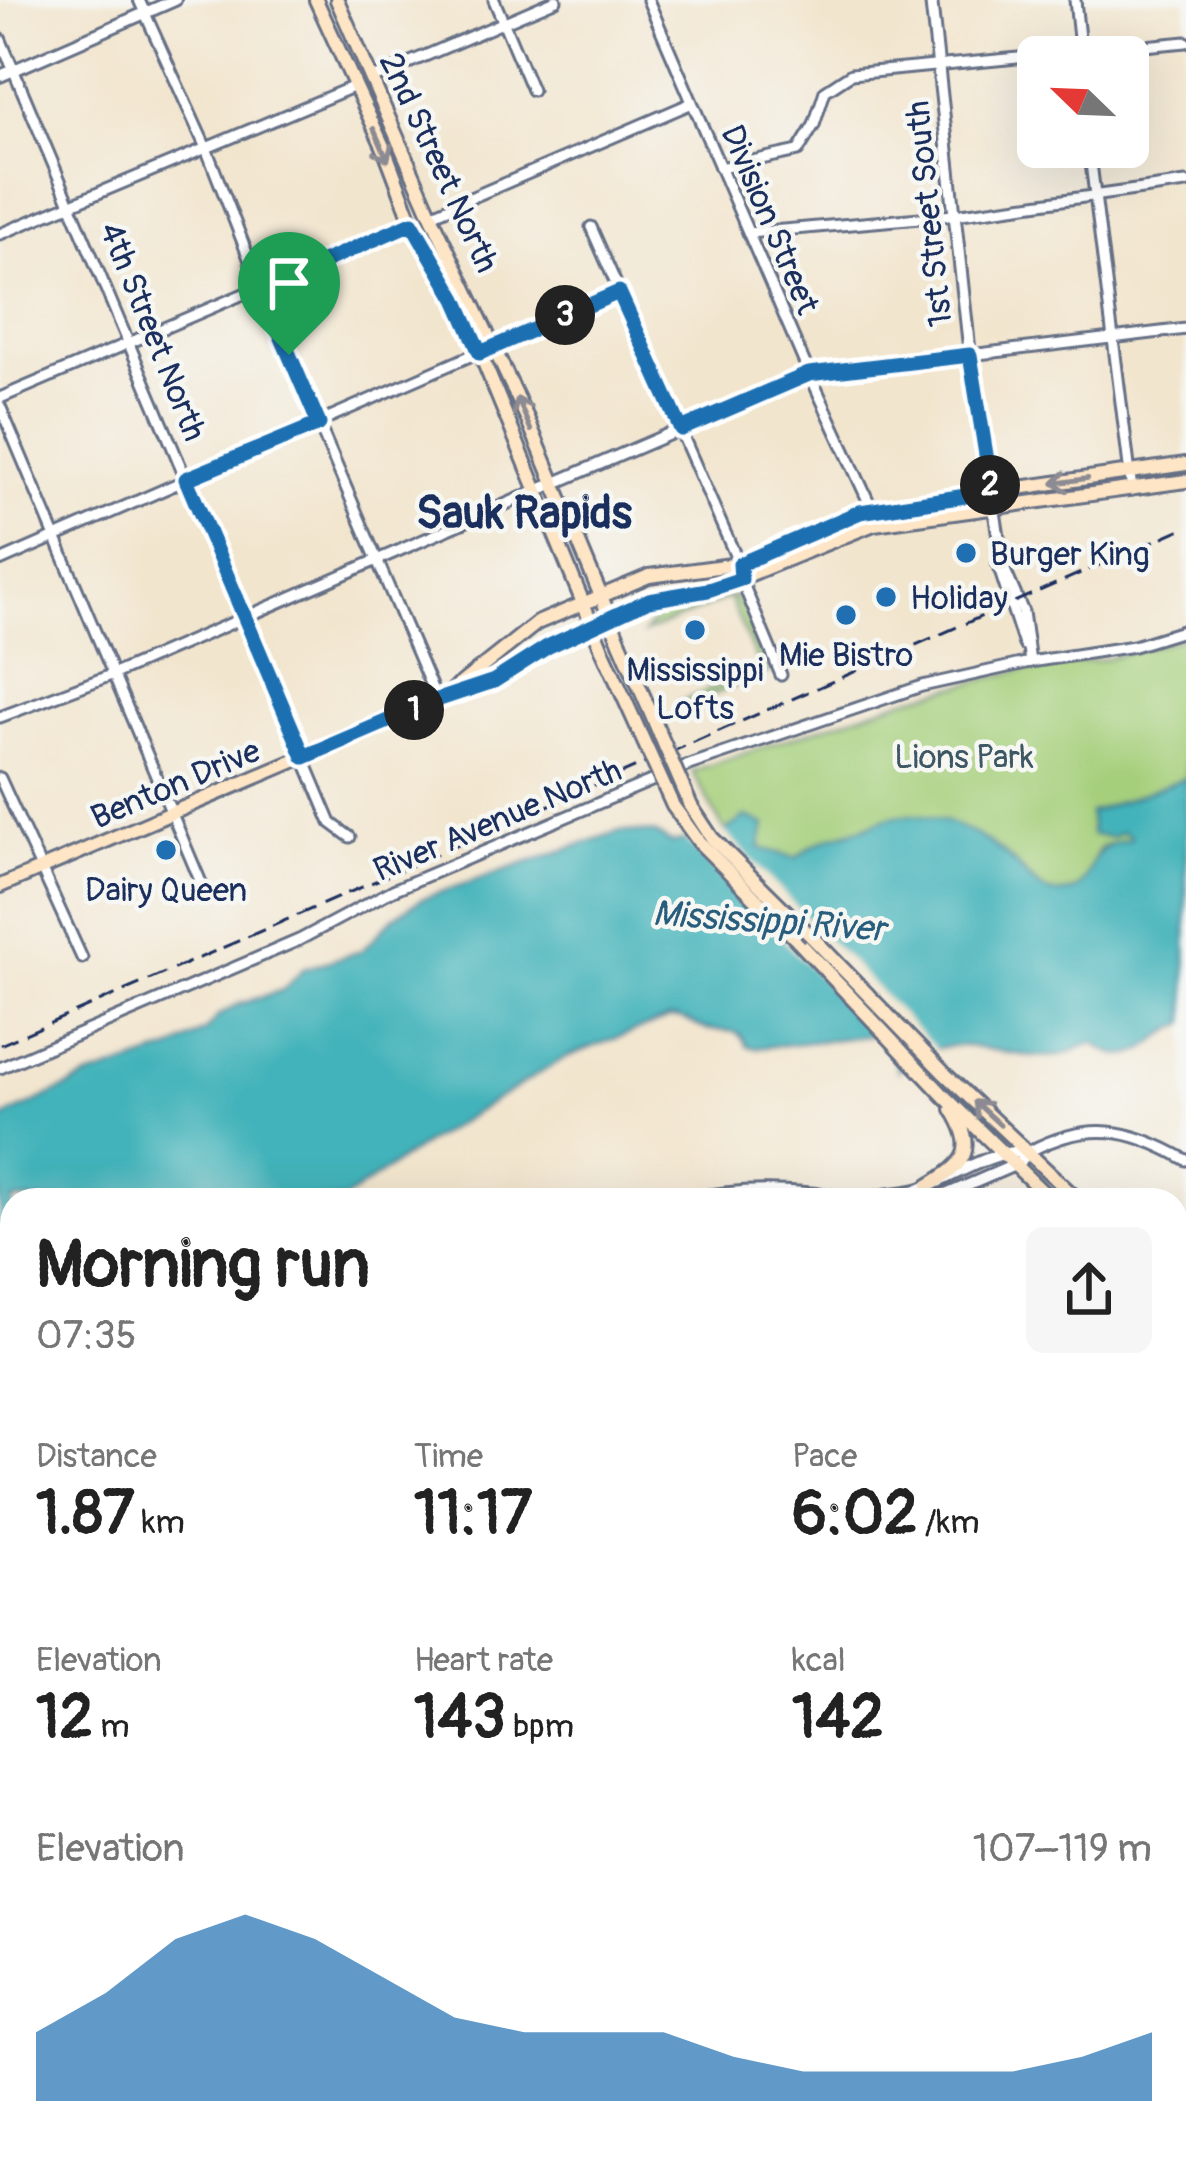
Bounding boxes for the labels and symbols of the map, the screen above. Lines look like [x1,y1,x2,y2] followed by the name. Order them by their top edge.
[1017,36,1149,168] north arrow
[370,46,507,279] street label: 2nd Street North
[897,99,962,329] street label: 1st Street South
[711,119,828,321] street label: Division Street
[372,126,394,162] one-way arrow
[90,216,215,447] street label: 4th Street North
[238,232,340,355] pin
[535,285,595,345] pin: 3
[512,397,533,434] one-way arrow
[960,455,1020,515] pin: 2
[1051,471,1090,493] one-way arrow
[416,486,633,542] district label: Sauk Rapids
[990,534,1150,575] place label: Burger King
[953,540,979,566] marker: Burger King
[910,578,1008,619] place label: Holiday
[873,584,899,610] marker: Holiday
[833,602,859,628] marker: Mie Bistro
[682,617,708,643] marker: Mississippi Lofts
[779,635,913,676] place label: Mie Bistro
[626,650,764,729] place label: Mississippi Lofts
[384,680,444,740] pin: 1
[85,730,266,838] street label: Benton Drive
[894,737,1034,778] park label: Lions Park
[368,750,628,891] street label: River Avenue North
[153,837,179,863] marker: Dairy Queen
[85,870,247,911] place label: Dairy Queen
[651,891,891,952] water label: Mississippi River
[973,1099,1002,1127] one-way arrow

